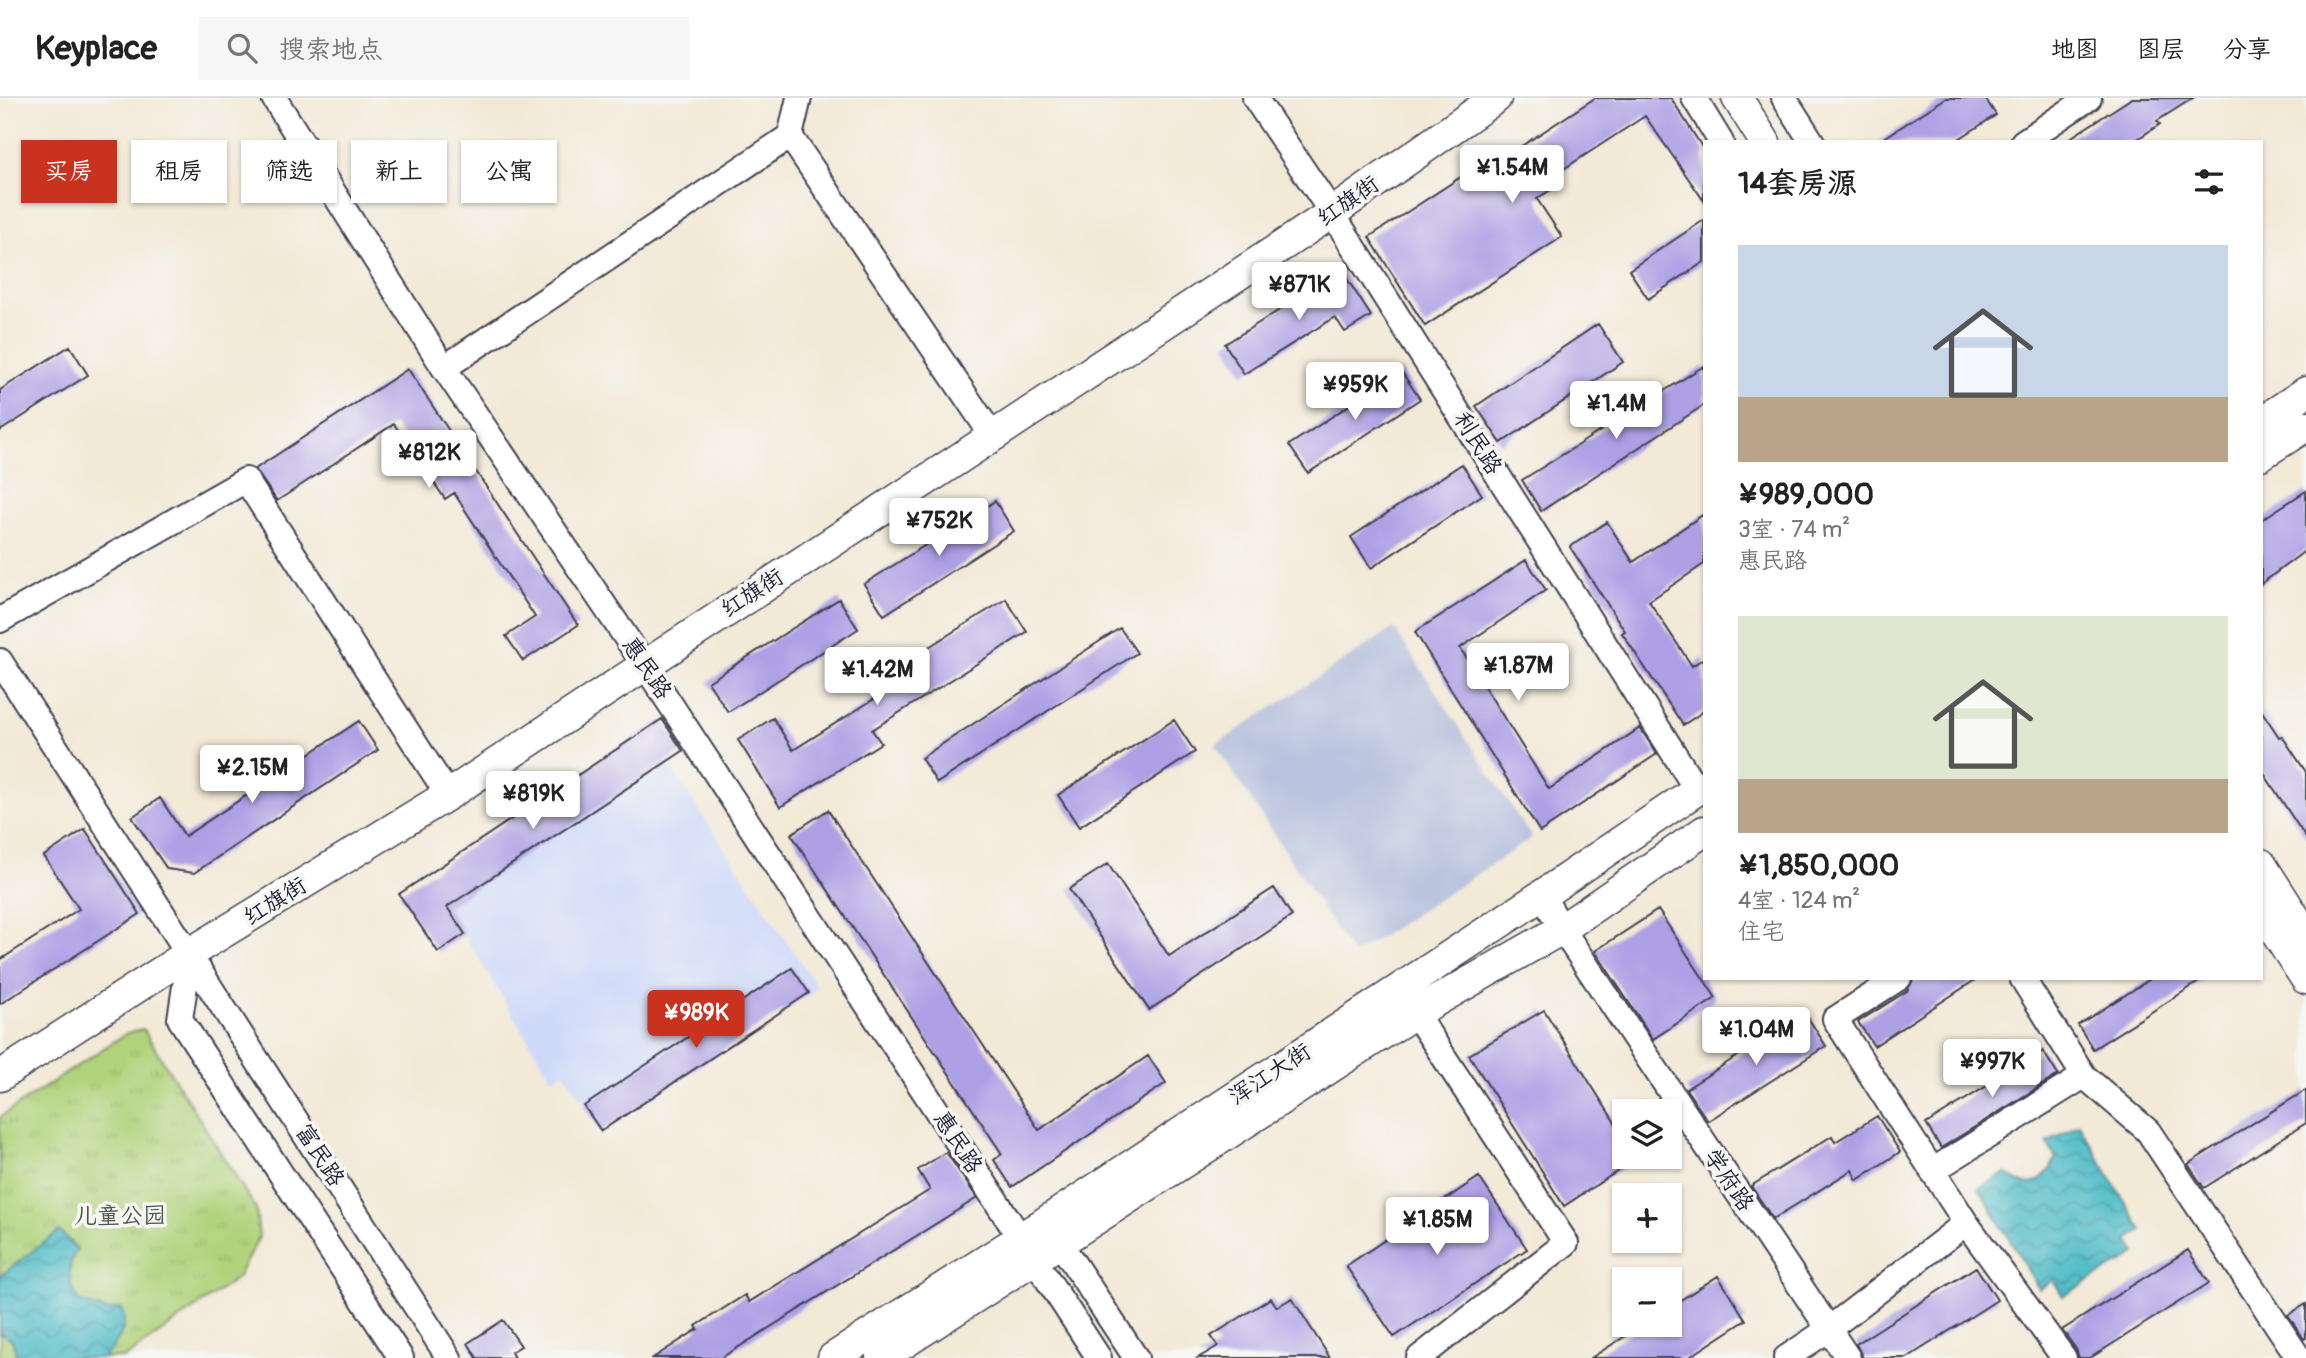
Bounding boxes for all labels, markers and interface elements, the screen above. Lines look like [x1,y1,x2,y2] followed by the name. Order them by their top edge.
[199,17,689,80] search box
[35,28,157,69] text: Keyplace
[223,29,261,67] icon: search
[279,34,383,66] text: 搜索地点
[2051,35,2099,64] text: 地图
[2137,35,2185,64] text: 图层
[2223,35,2271,64] text: 分享
[21,140,117,203] chip: 买房
[131,140,227,203] chip: 租房
[241,140,337,203] chip: 筛选
[351,140,447,203] chip: 新上
[461,140,557,203] chip: 公寓
[1455,146,1569,205] pin: ¥1.54M
[1476,153,1548,182] text: ¥1.54M
[2190,163,2228,201] icon: filters
[1738,165,1857,202] text: 14套房源
[1311,169,1385,233] street label: 红旗街
[1250,262,1348,322] pin: ¥871K
[1268,270,1330,299] text: ¥871K
[1920,290,2046,416] icon: home
[1306,362,1404,422] pin: ¥959K
[1322,370,1388,399] text: ¥959K
[1567,382,1665,441] pin: ¥1.4M
[1586,389,1646,418] text: ¥1.4M
[1447,406,1509,480] street label: 利民路
[380,430,478,490] pin: ¥812K
[397,438,461,467] text: ¥812K
[1738,476,1874,513] text: ¥989,000
[890,498,988,558] pin: ¥752K
[905,506,973,535] text: ¥752K
[1738,515,1850,544] text: 3室 · 74 m²
[1738,546,1807,575] text: 惠民路
[715,562,789,624] street label: 红旗街
[616,631,678,705] street label: 惠民路
[1461,644,1575,703] pin: ¥1.87M
[820,648,934,707] pin: ¥1.42M
[1483,651,1553,680] text: ¥1.87M
[841,655,913,684] text: ¥1.42M
[1920,661,2046,787] icon: home
[195,746,309,805] pin: ¥2.15M
[216,753,288,782] text: ¥2.15M
[484,772,582,831] pin: ¥819K
[502,779,564,808] text: ¥819K
[1738,847,1899,884] text: ¥1,850,000
[238,870,312,932] street label: 红旗街
[1738,886,1860,915] text: 4室 · 124 m²
[1738,917,1784,946] text: 住宅
[647,990,745,1050] pin: ¥989K
[663,998,729,1027] text: ¥989K
[1699,1007,1813,1067] pin: ¥1.04M
[1718,1015,1794,1044] text: ¥1.04M
[1224,1037,1316,1111] street label: 浑江大街
[1943,1040,2041,1099] pin: ¥997K
[1959,1047,2025,1076] text: ¥997K
[1612,1099,1682,1337] map controls
[1612,1099,1682,1169] button: layers
[927,1105,989,1179] street label: 惠民路
[289,1118,351,1192] street label: 富民路
[1698,1143,1760,1217] street label: 学府路
[1612,1183,1682,1253] button: +
[1380,1198,1494,1257] pin: ¥1.85M
[74,1201,166,1230] park label: 儿童公园
[1402,1205,1472,1234] text: ¥1.85M
[1612,1267,1682,1337] button: −

